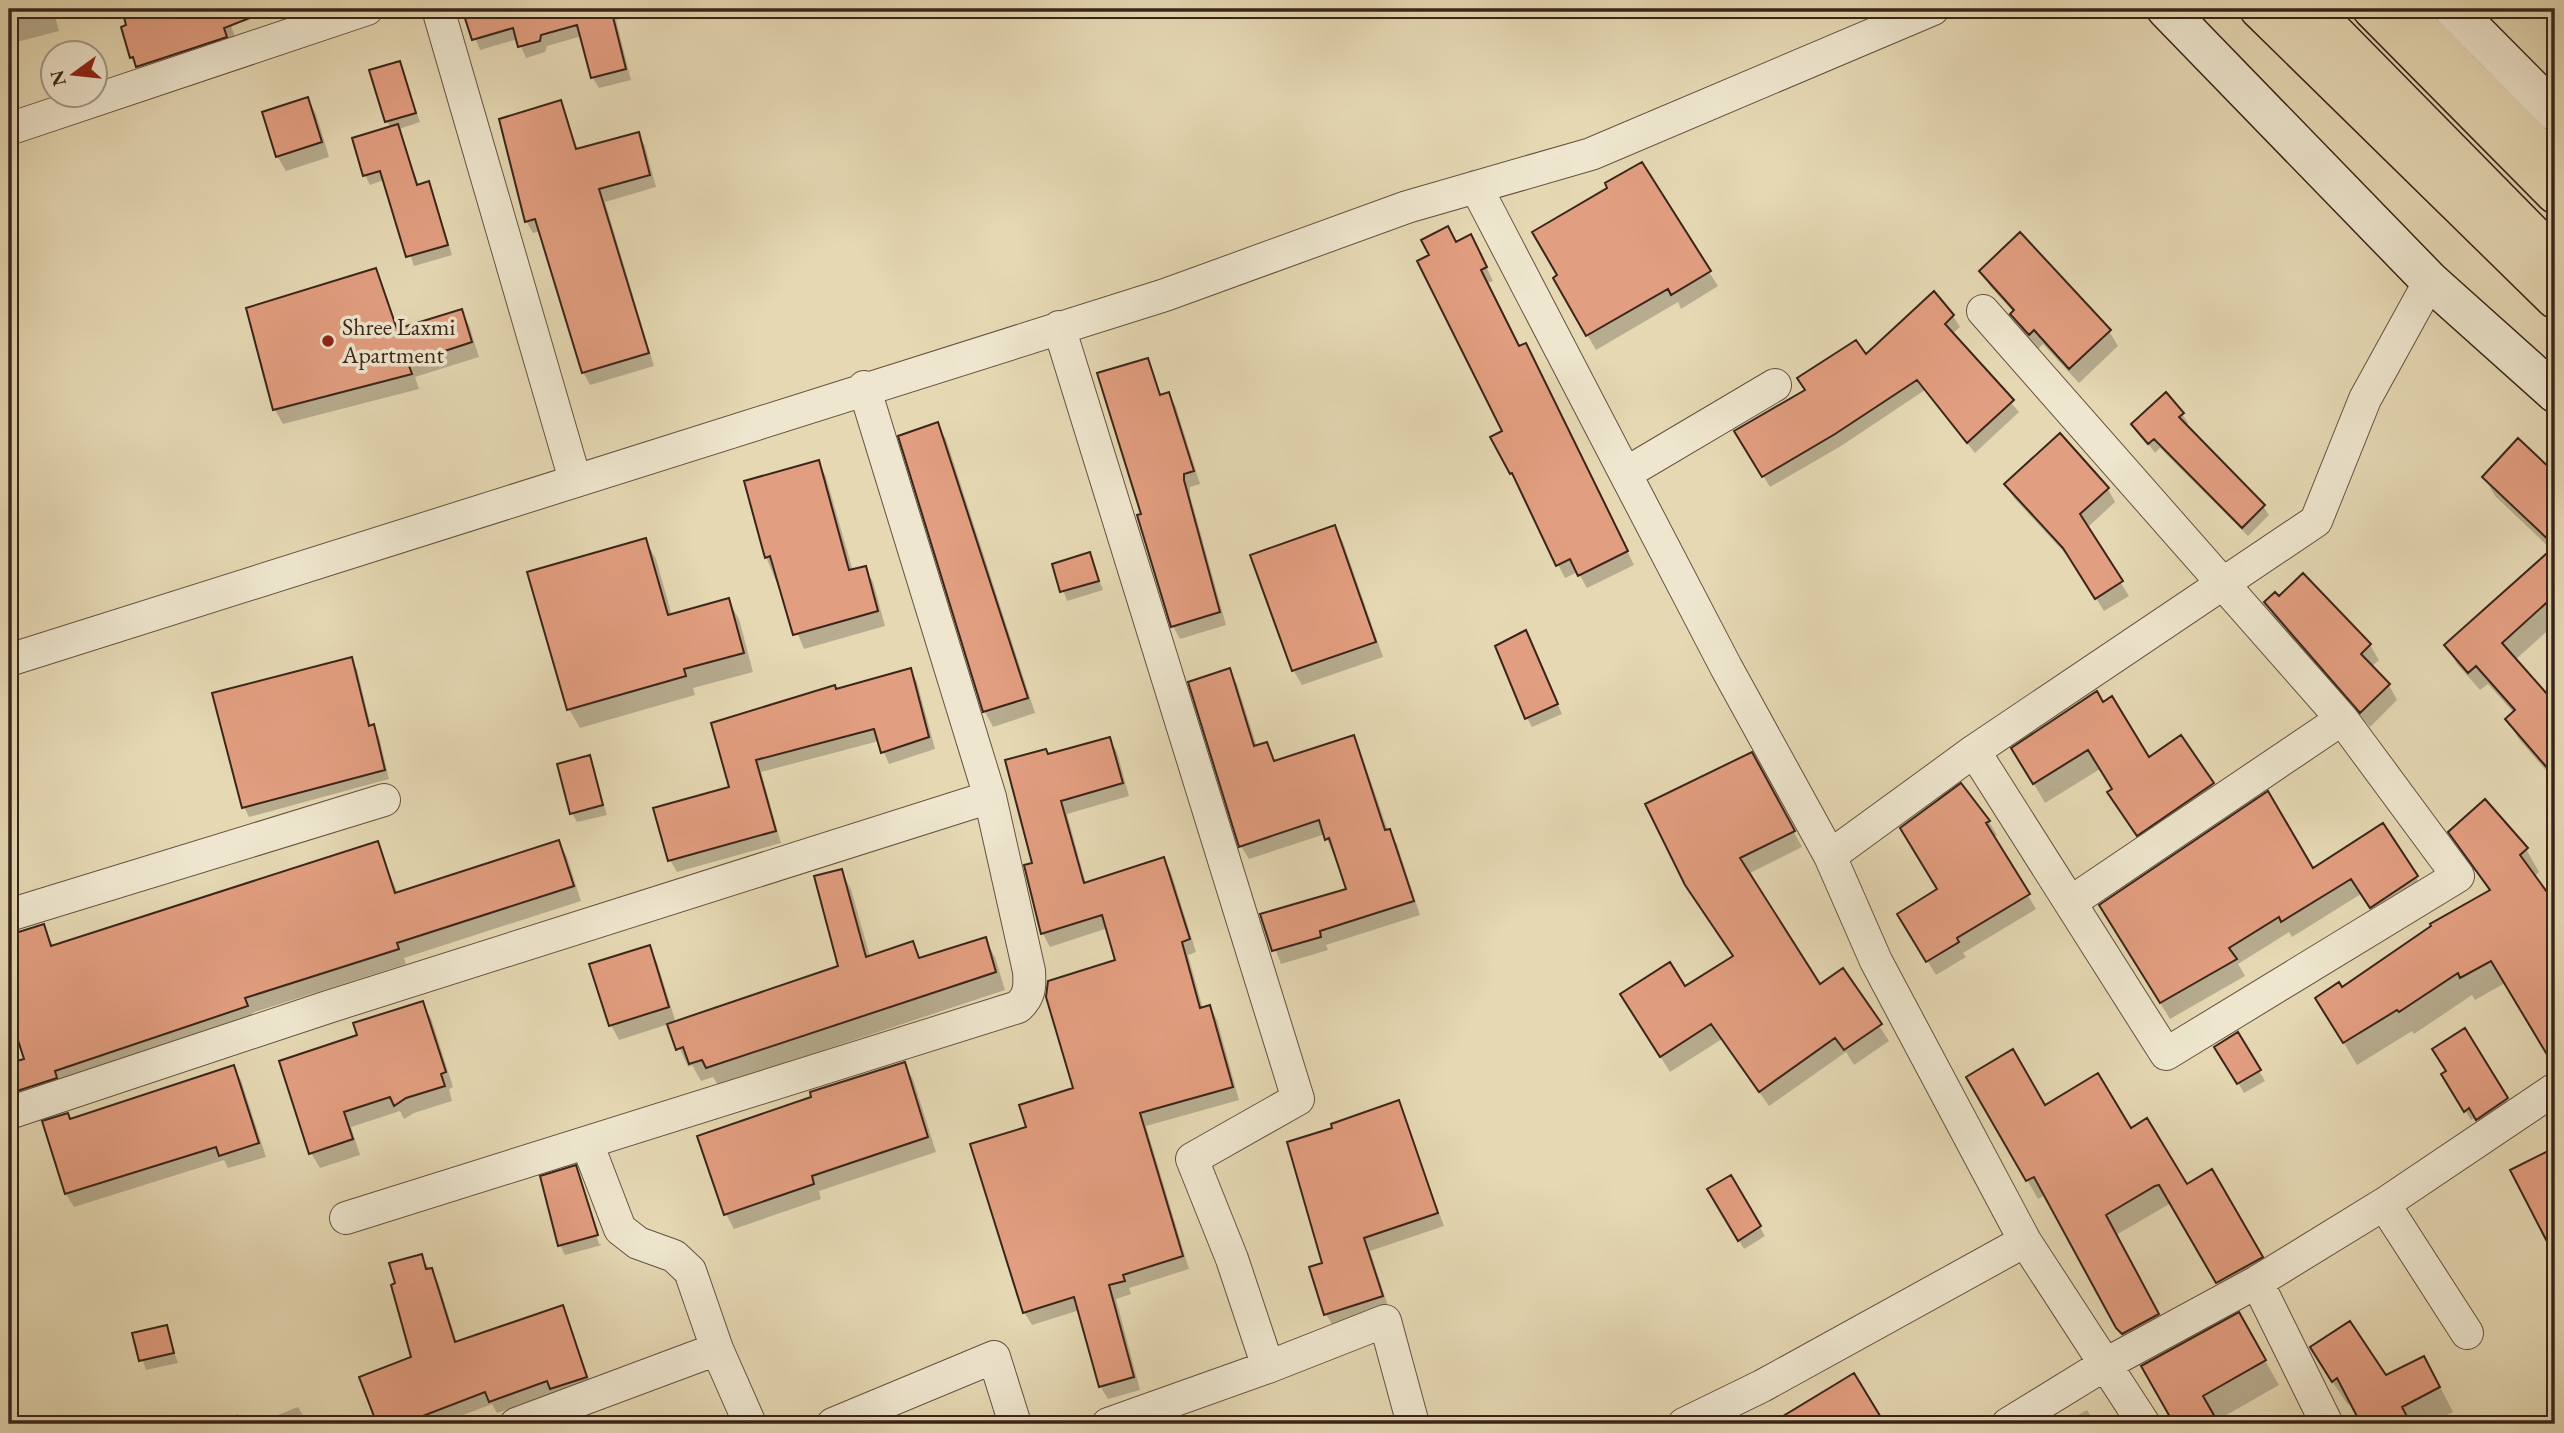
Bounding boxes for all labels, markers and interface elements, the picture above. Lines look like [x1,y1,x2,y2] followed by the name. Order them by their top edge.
[38,38,108,108] north arrow
[44,67,72,89] text: N
[341,311,455,370] place label: Shree Laxmi Apartment
[320,333,336,349] marker: Shree Laxmi Apartment

